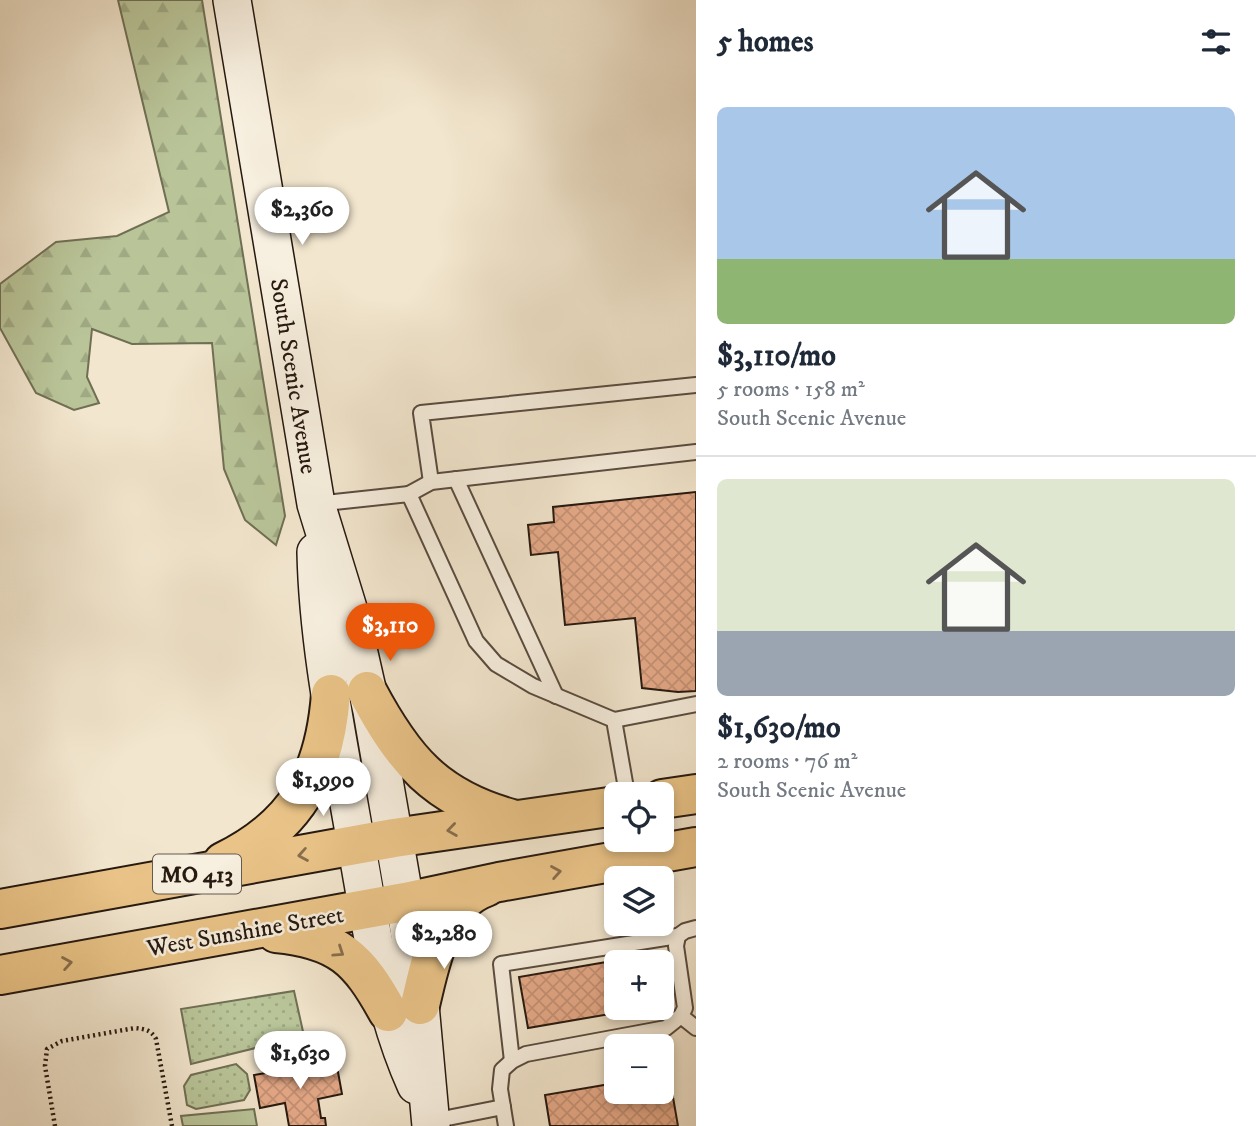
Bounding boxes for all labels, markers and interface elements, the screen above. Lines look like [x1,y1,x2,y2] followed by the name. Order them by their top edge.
[1197,23,1235,61] icon: filters
[717,24,813,61] text: 5 homes
[913,152,1039,278] icon: home
[245,188,359,247] pin: $2,360
[270,195,334,224] text: $2,360
[263,276,323,476] street label: South Scenic Avenue
[717,338,836,375] text: $3,110/mo
[717,375,865,404] text: 5 rooms · 158 m²
[717,404,906,433] text: South Scenic Avenue
[913,524,1039,650] icon: home
[333,604,447,663] pin: $3,110
[362,611,418,640] text: $3,110
[717,710,841,747] text: $1,630/mo
[717,747,857,776] text: 2 rooms · 76 m²
[266,758,380,818] pin: $1,990
[292,766,354,795] text: $1,990
[717,776,906,805] text: South Scenic Avenue
[604,782,674,1104] map controls
[604,782,674,852] button: locate
[446,822,457,837] one-way arrow
[297,847,309,862] one-way arrow
[153,854,241,894] road number: MO 413
[550,865,562,880] one-way arrow
[604,866,674,936] button: layers
[143,900,346,964] street label: West Sunshine Street
[387,912,501,971] pin: $2,280
[411,919,477,948] text: $2,280
[331,944,344,956] one-way arrow
[604,950,674,1020] button: +
[61,956,73,971] one-way arrow
[243,1032,357,1091] pin: $1,630
[604,1034,674,1104] button: −
[270,1039,330,1068] text: $1,630

